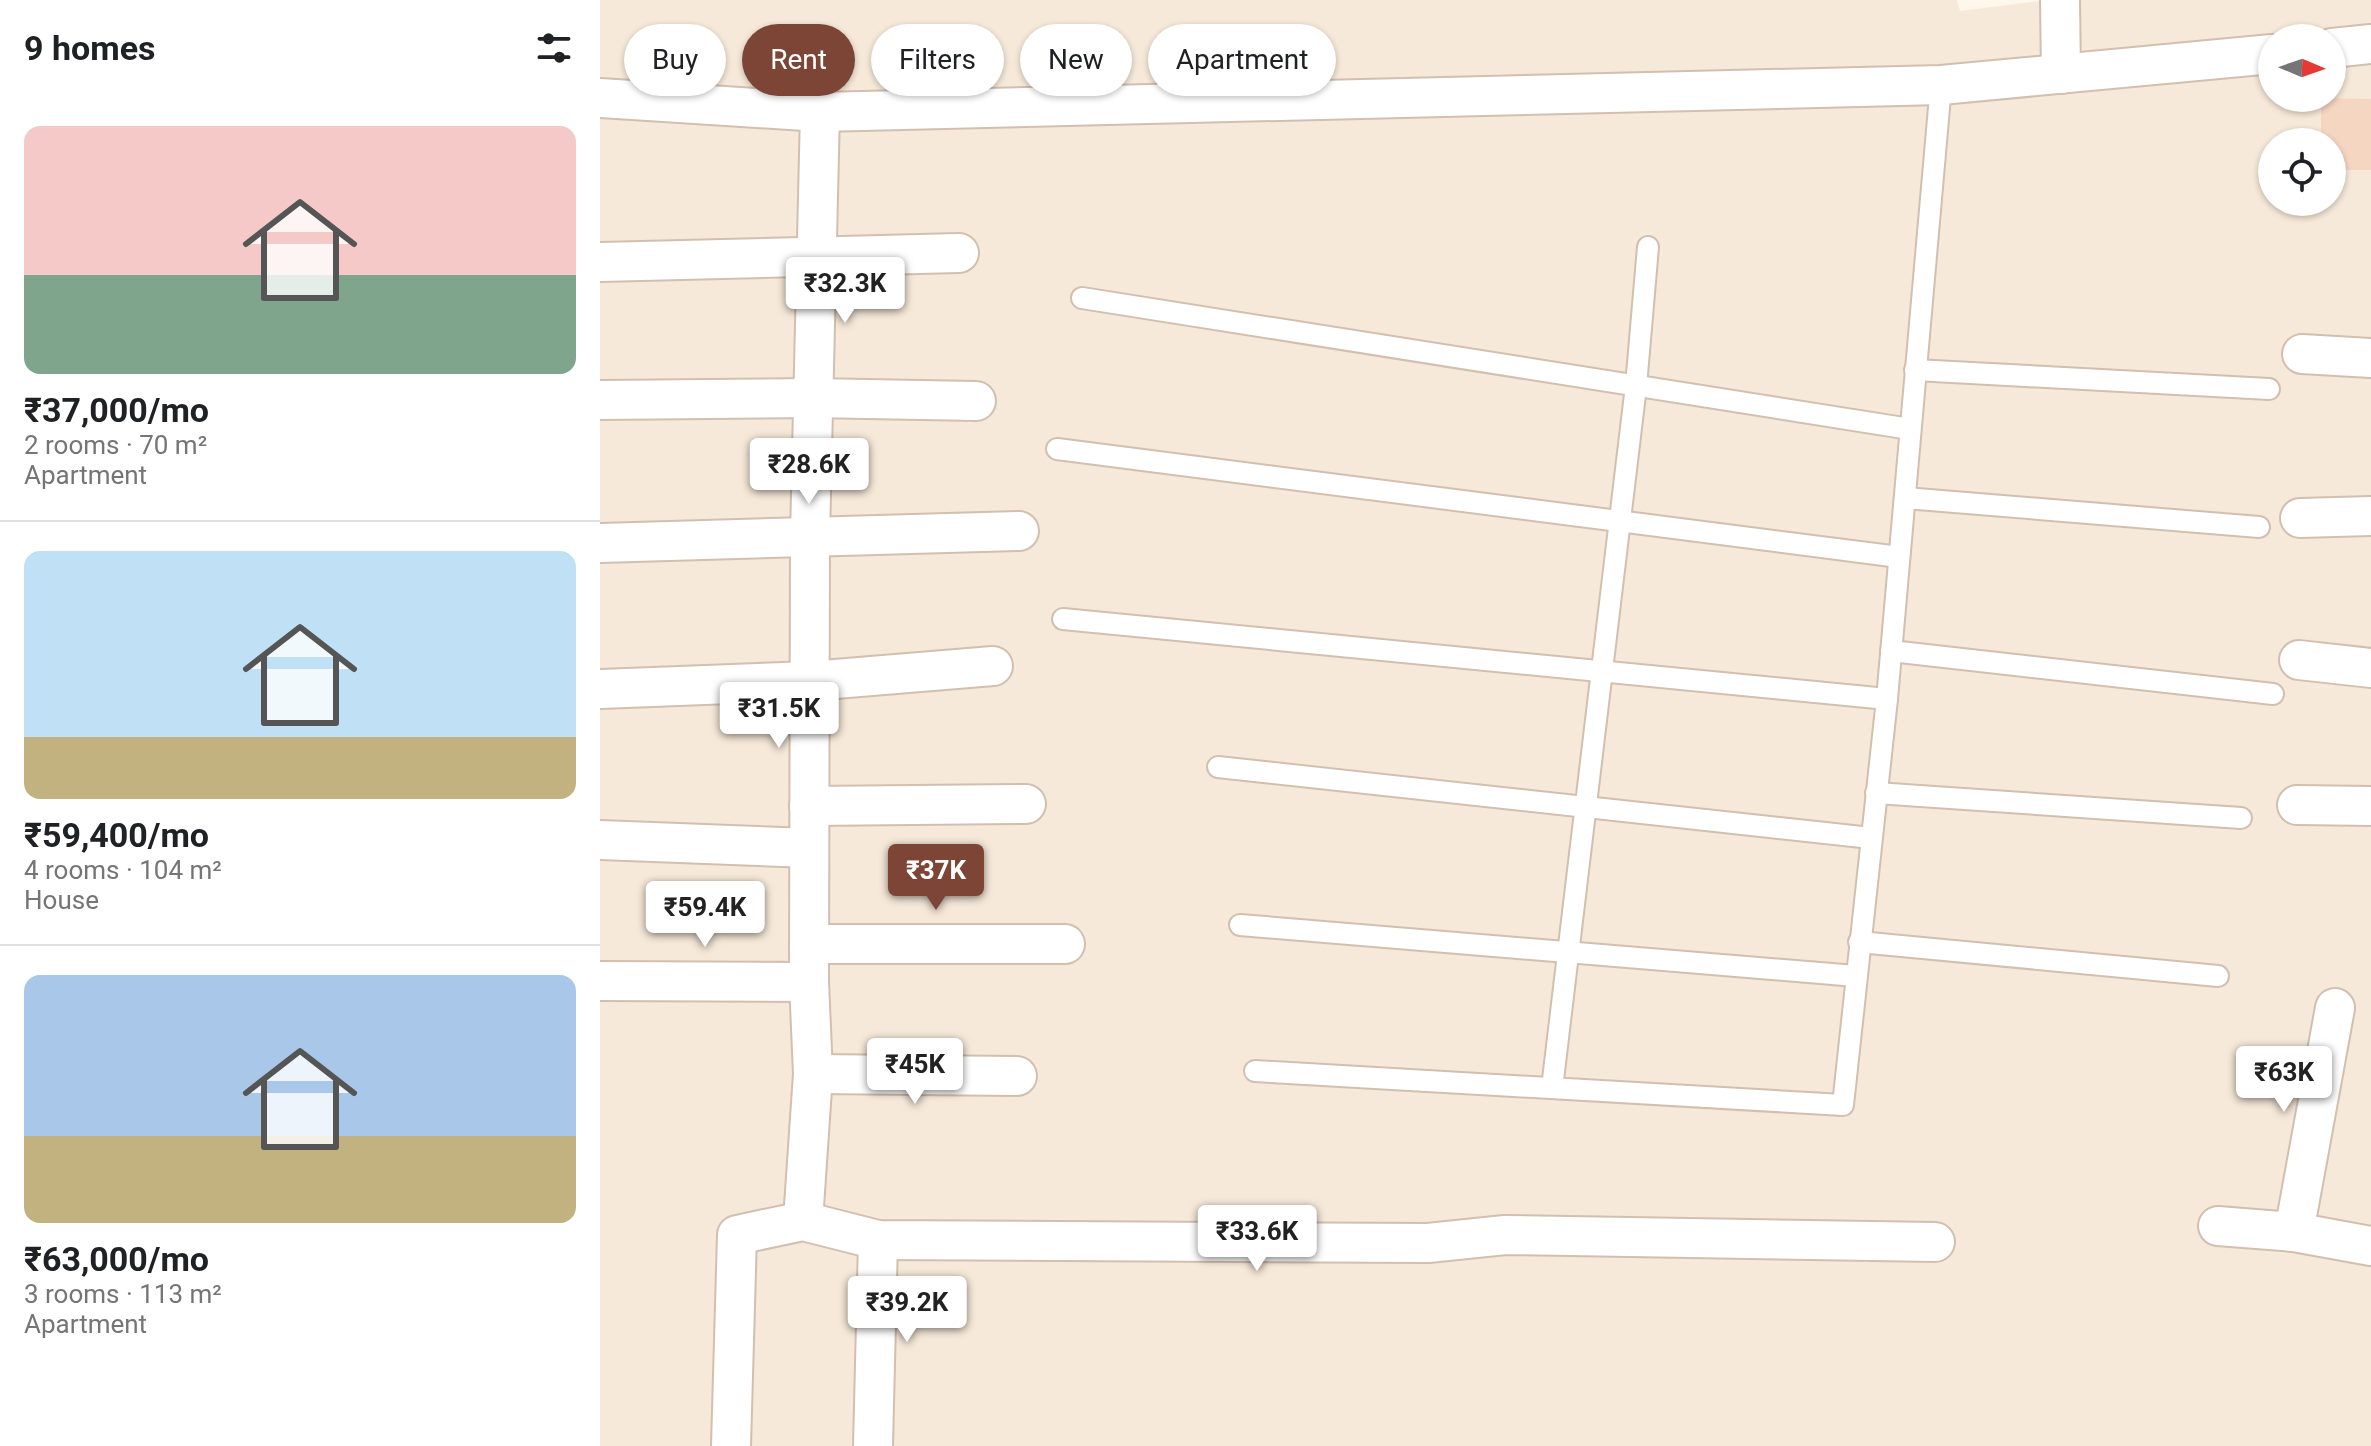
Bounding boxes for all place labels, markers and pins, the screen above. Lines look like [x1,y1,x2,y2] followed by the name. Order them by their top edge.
[780,257,910,325] pin: ₹32.3K
[744,438,874,506] pin: ₹28.6K
[714,682,844,750] pin: ₹31.5K
[889,844,983,912] pin: ₹37K
[640,881,770,949] pin: ₹59.4K
[868,1038,962,1106] pin: ₹45K
[2237,1046,2331,1114] pin: ₹63K
[1192,1205,1322,1273] pin: ₹33.6K
[842,1276,972,1344] pin: ₹39.2K

